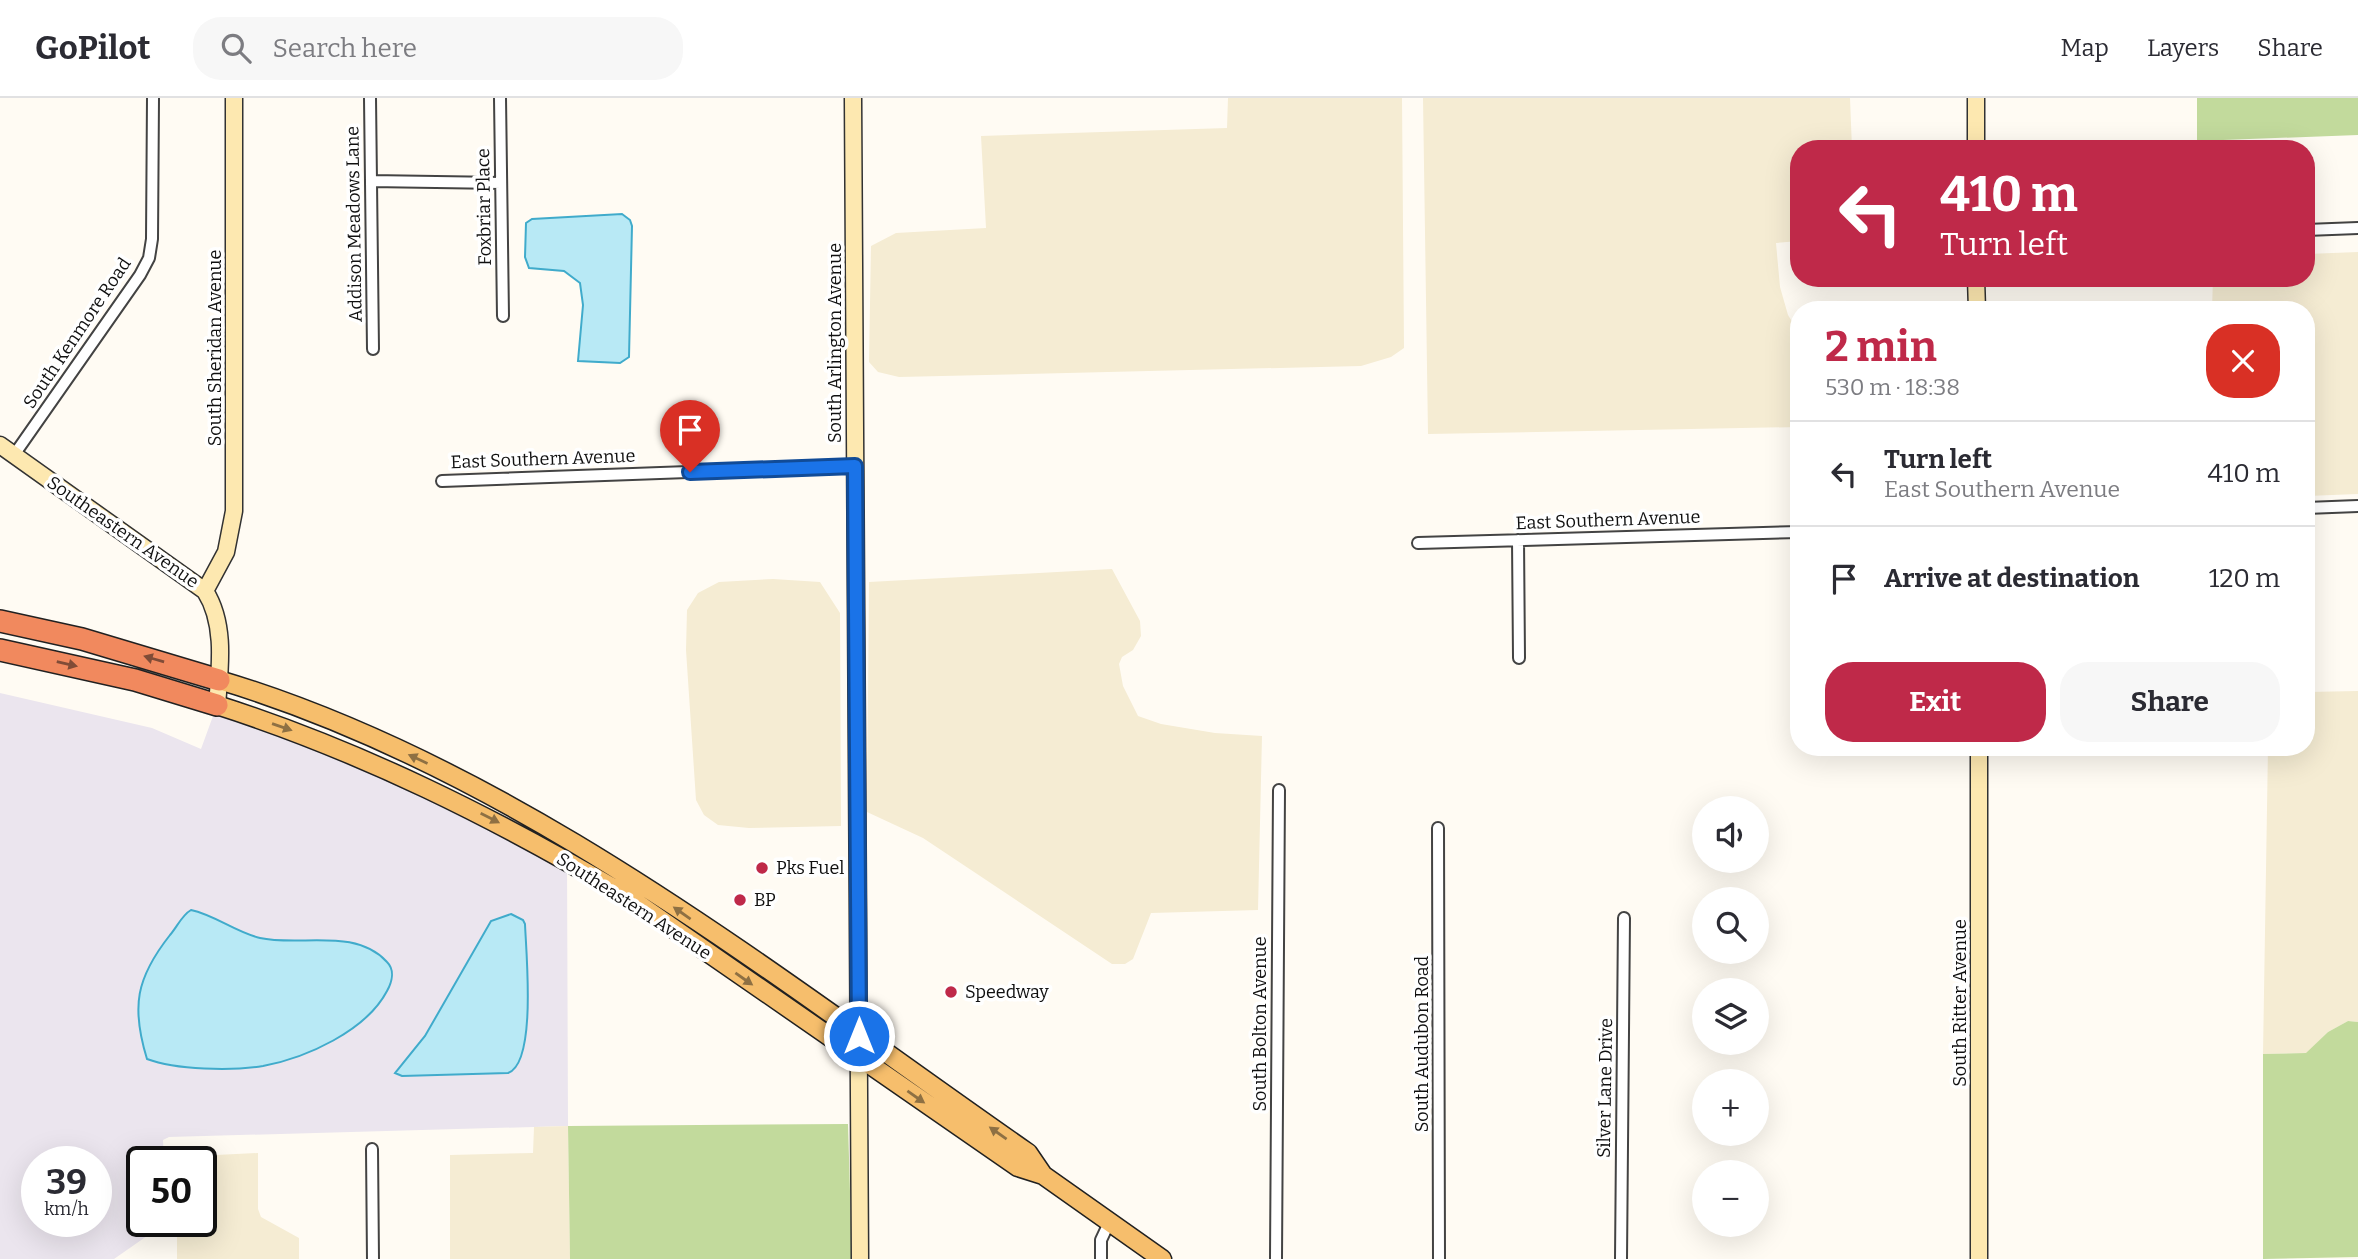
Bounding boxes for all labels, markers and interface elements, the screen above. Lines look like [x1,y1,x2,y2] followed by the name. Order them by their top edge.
[193,17,683,80] search box
[35,28,151,68] text: GoPilot
[217,29,255,67] icon: search
[273,33,417,64] text: Search here
[2061,34,2109,62] text: Map
[2147,34,2219,62] text: Layers
[2257,34,2323,62] text: Share
[341,126,367,322] street label: Addison Meadows Lane
[472,148,496,266] street label: Foxbriar Place
[1940,165,2078,224] text: 410 m
[1825,168,1916,259] icon: left
[1940,225,2068,263] text: Turn left
[824,243,846,443] street label: South Arlington Avenue
[204,250,226,446] street label: South Sheridan Avenue
[18,253,136,413] street label: South Kenmore Road
[1825,322,1937,372] text: 2 min
[2206,324,2280,398] button: close
[1825,373,1960,401] text: 530 m · 18:38
[660,400,720,472] pin
[671,411,709,449] icon: arrive
[1884,444,1992,475] text: Turn left
[450,445,636,473] street label: East Southern Avenue
[1825,455,1863,493] icon: left
[2208,458,2280,489] text: 410 m
[43,471,203,593] street label: Southeastern Avenue
[1884,475,2120,503] text: East Southern Avenue
[1515,506,1701,534] street label: East Southern Avenue
[1825,560,1863,598] icon: arrive
[1884,563,2139,594] text: Arrive at destination
[2209,563,2280,594] text: 120 m
[143,653,165,664] one-way arrow
[56,659,78,670] one-way arrow
[1825,662,2046,742] button: Exit
[2060,662,2280,742] button: Share
[271,722,292,733] one-way arrow
[408,754,428,765] one-way arrow
[1692,796,1769,1237] map controls
[1692,796,1769,873] button: sound
[480,812,500,824] one-way arrow
[553,848,715,964] street label: Southeastern Avenue
[776,857,844,879] place label: Pks Fuel
[754,860,770,876] marker: Pks Fuel
[1692,887,1769,964] button: search
[754,889,776,911] place label: BP
[732,892,748,908] marker: BP
[673,906,691,920] one-way arrow
[1949,919,1971,1087] street label: South Ritter Avenue
[1249,936,1271,1112] street label: South Bolton Avenue
[1411,955,1433,1132] street label: South Audubon Road
[735,972,753,986] one-way arrow
[1692,978,1769,1055] button: layers
[965,981,1049,1003] place label: Speedway
[943,984,959,1000] marker: Speedway
[822,999,896,1073] position arrow
[1593,1018,1617,1158] street label: Silver Lane Drive
[1692,1069,1769,1146] button: +
[907,1090,925,1104] one-way arrow
[989,1126,1007,1140] one-way arrow
[126,1146,217,1237] speed limit sign: 50
[1692,1160,1769,1237] button: −
[46,1161,87,1203] text: 39
[44,1198,89,1220] text: km/h

